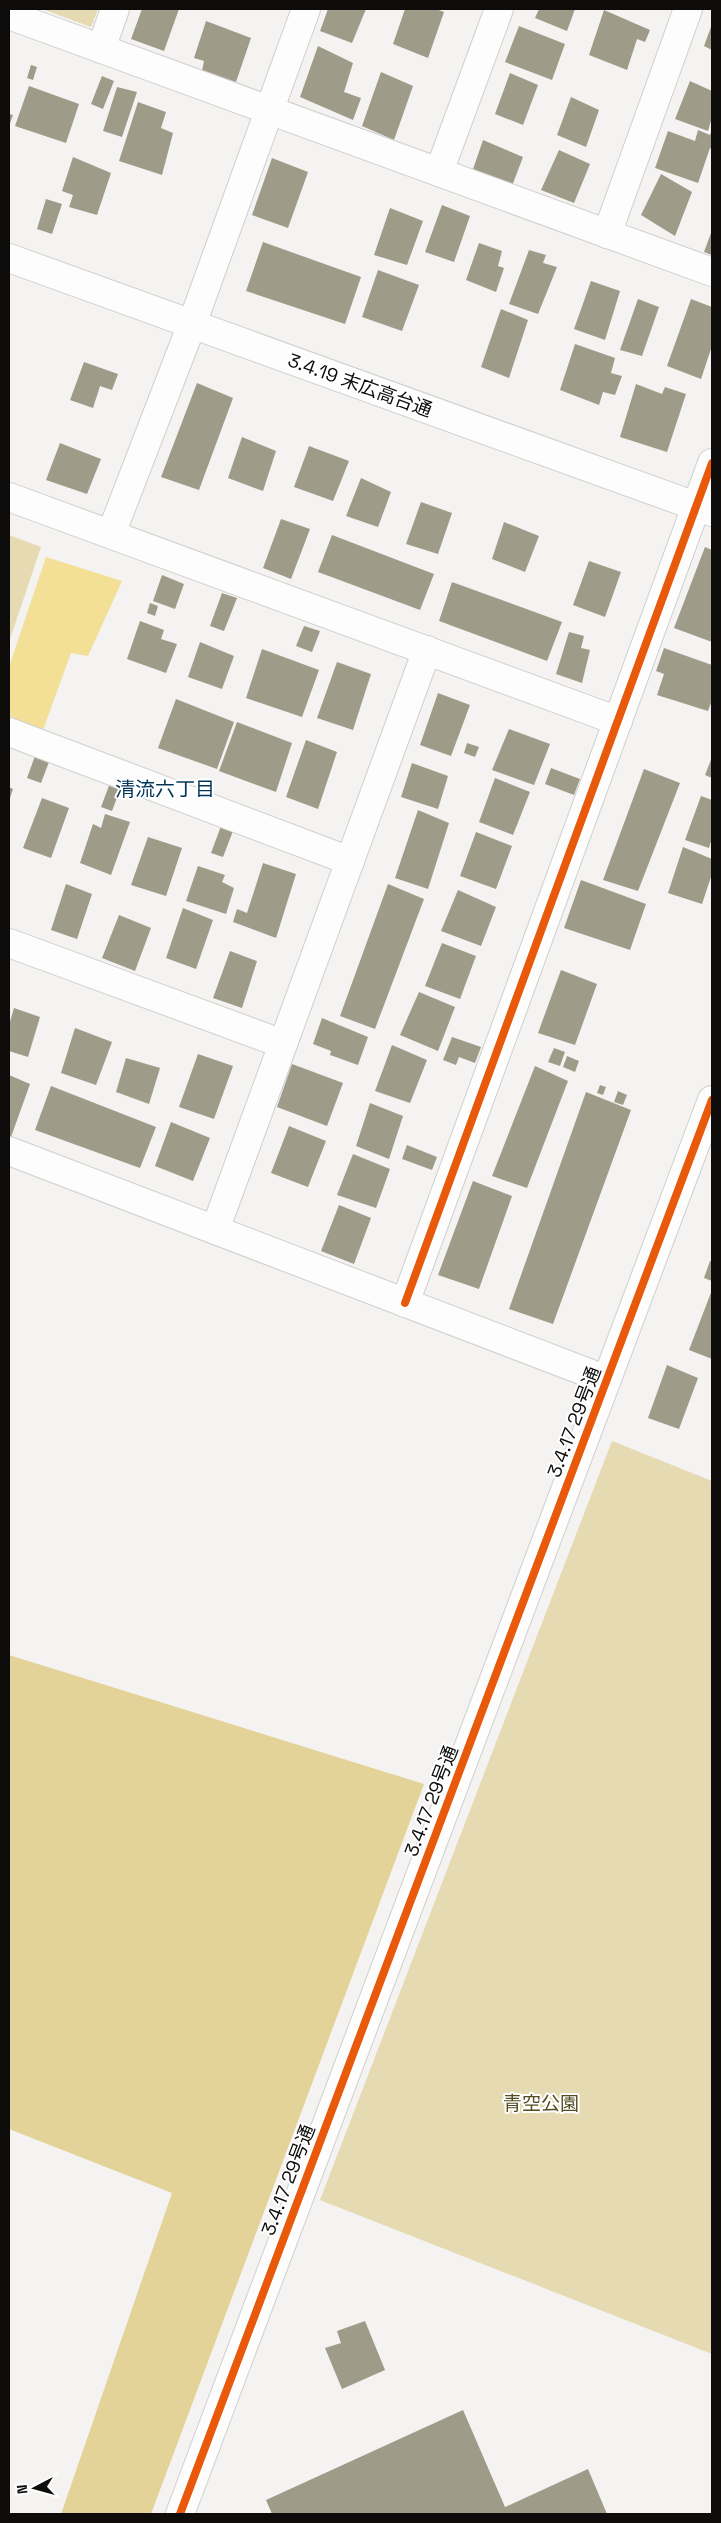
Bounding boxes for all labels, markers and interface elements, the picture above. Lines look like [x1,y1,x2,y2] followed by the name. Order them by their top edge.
[284,347,436,423] street label: 3.4.19 末広高台通
[115,776,215,802] district label: 清流六丁目
[541,1363,607,1481] street label: 3.4.17 29号通
[398,1742,464,1860] street label: 3.4.17 29号通
[503,2091,579,2116] park label: 青空公園
[255,2121,321,2239] street label: 3.4.17 29号通
[10,2463,60,2513] north arrow
[13,2484,32,2495] text: N

